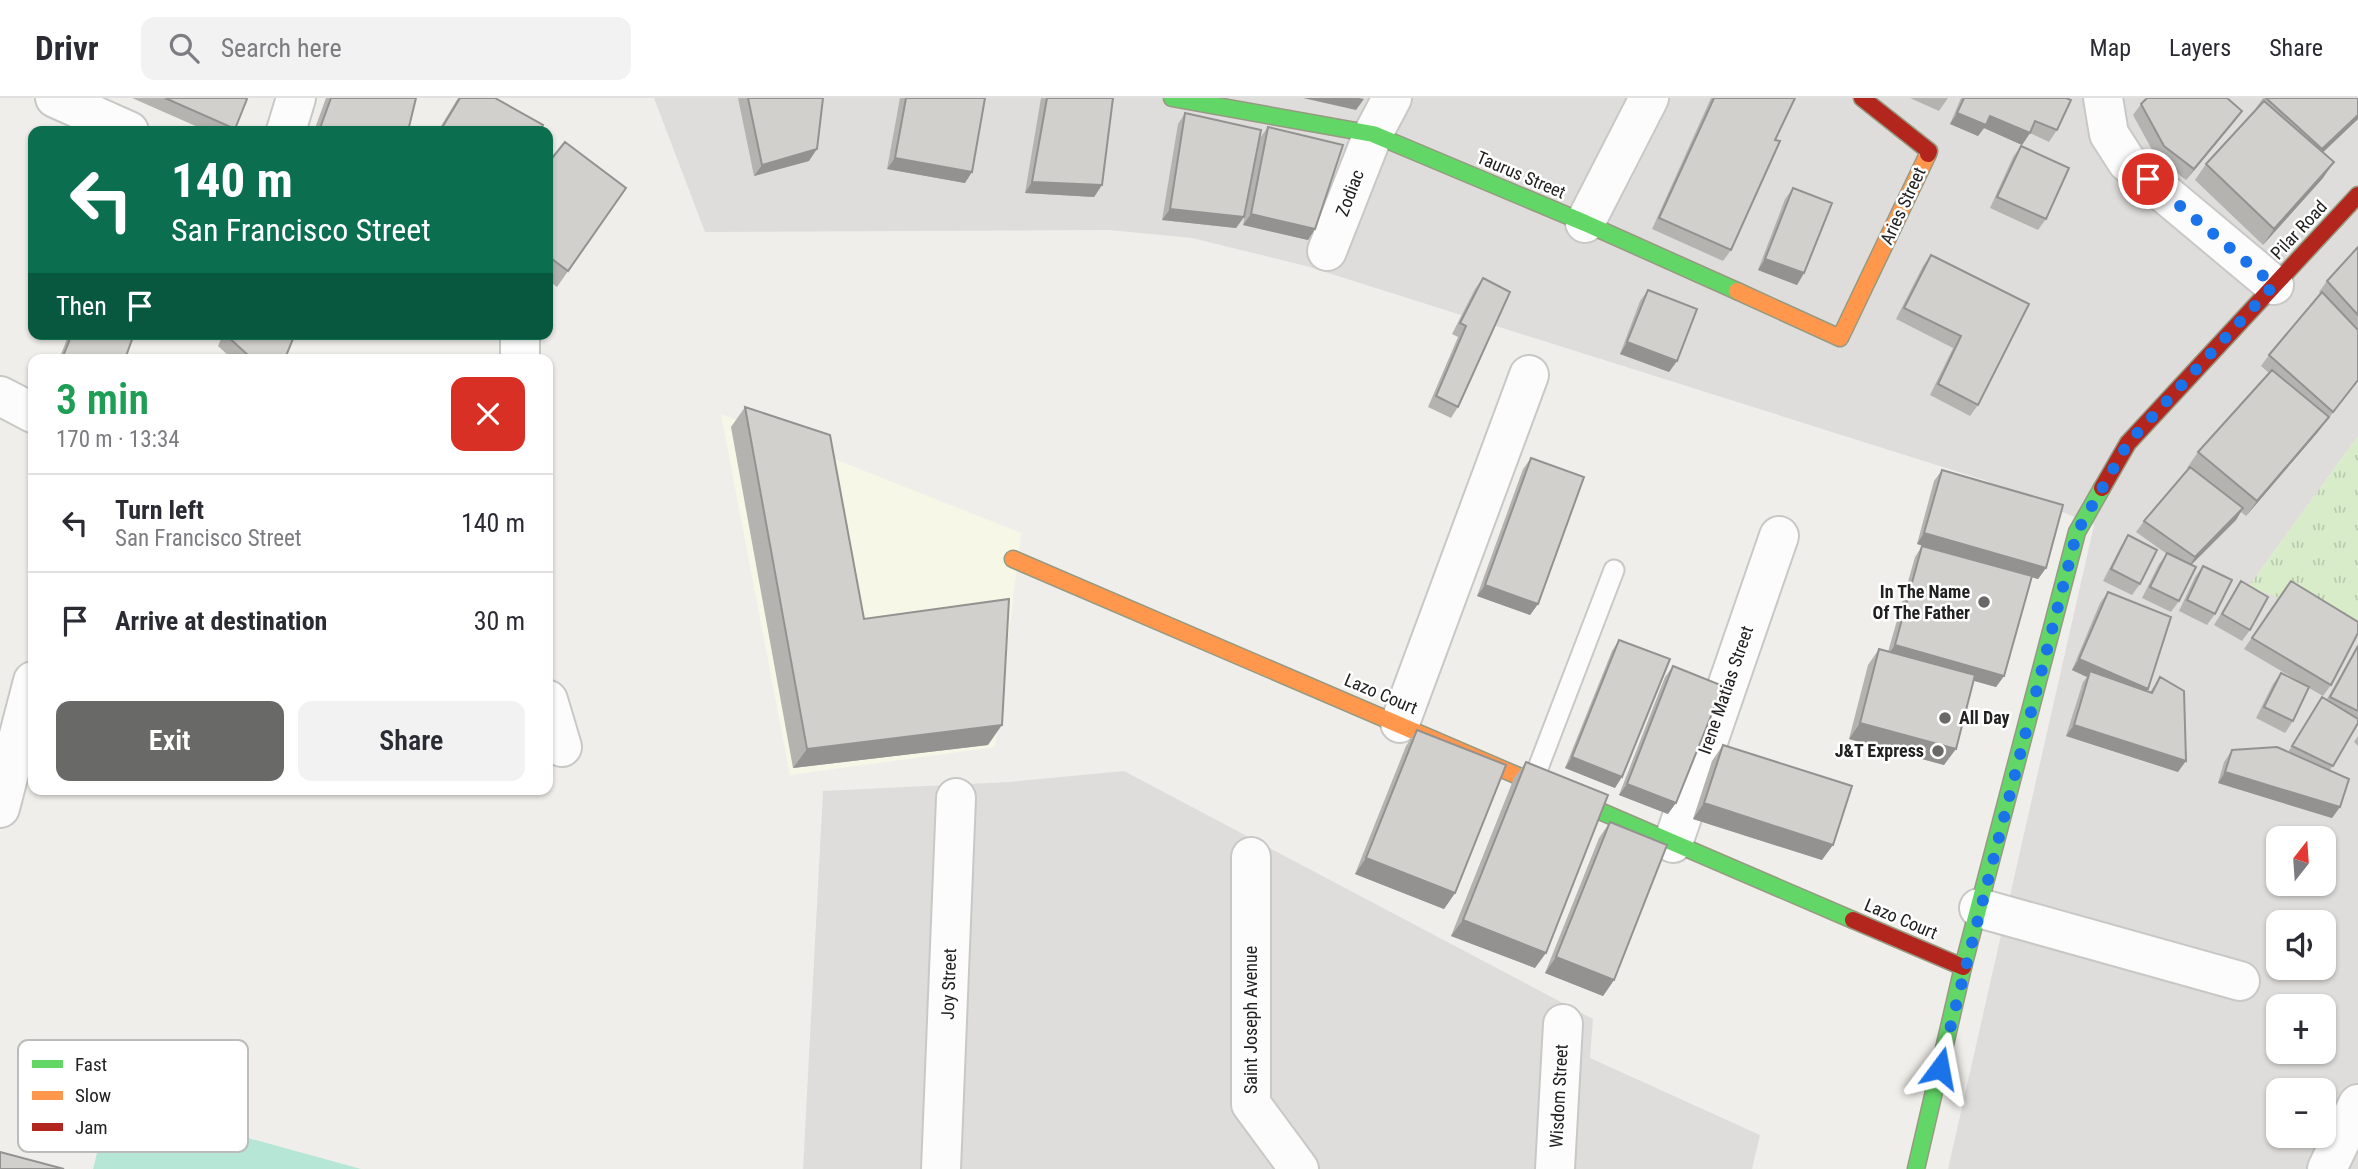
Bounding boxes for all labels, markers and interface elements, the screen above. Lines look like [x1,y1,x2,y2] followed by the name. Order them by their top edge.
[141,17,631,80] search box
[35,29,99,68] text: Drivr
[165,29,203,67] icon: search
[221,33,342,63] text: Search here
[2090,34,2131,62] text: Map
[2169,34,2231,62] text: Layers
[2269,34,2323,62] text: Share
[1474,146,1569,203] street label: Taurus Street
[2118,149,2178,209] pin
[171,152,293,209] text: 140 m
[56,154,147,245] icon: left
[2129,160,2167,198] icon: arrive
[1876,164,1930,248] street label: Aries Street
[1331,167,1368,219] street label: Zodiac
[2266,196,2331,263] street label: Pilar Road
[171,211,431,249] text: San Francisco Street
[121,287,159,325] icon: arrive
[56,291,107,321] text: Then
[56,375,149,424] text: 3 min
[451,377,525,451] button: close
[56,426,180,453] text: 170 m · 13:34
[115,495,204,525] text: Turn left
[56,504,94,542] icon: left
[461,508,525,538] text: 140 m
[115,525,302,552] text: San Francisco Street
[1873,581,1970,623] place label: In The Name Of The Father
[1976,594,1992,610] marker: In The Name Of The Father
[56,602,94,640] icon: arrive
[115,606,327,636] text: Arrive at destination
[474,606,525,636] text: 30 m
[1694,623,1757,757] street label: Irene Matias Street
[1342,669,1421,718] street label: Lazo Court
[56,701,284,781] button: Exit
[298,701,525,781] button: Share
[1959,707,2010,728] place label: All Day
[1937,710,1953,726] marker: All Day
[1835,740,1924,761] place label: J&T Express
[1930,743,1946,759] marker: J&T Express
[2266,826,2336,896] north arrow
[2266,826,2336,1148] map controls
[1862,894,1941,943] street label: Lazo Court
[2266,910,2336,980] button: sound
[1240,946,1261,1094] street label: Saint Joseph Avenue
[937,948,960,1020] street label: Joy Street
[2266,994,2336,1064] button: +
[1903,1031,1977,1105] position arrow
[18,1040,248,1152] legend
[1545,1044,1572,1148] street label: Wisdom Street
[75,1053,107,1076] text: Fast
[2266,1078,2336,1148] button: −
[75,1084,111,1107] text: Slow
[75,1116,108,1139] text: Jam

